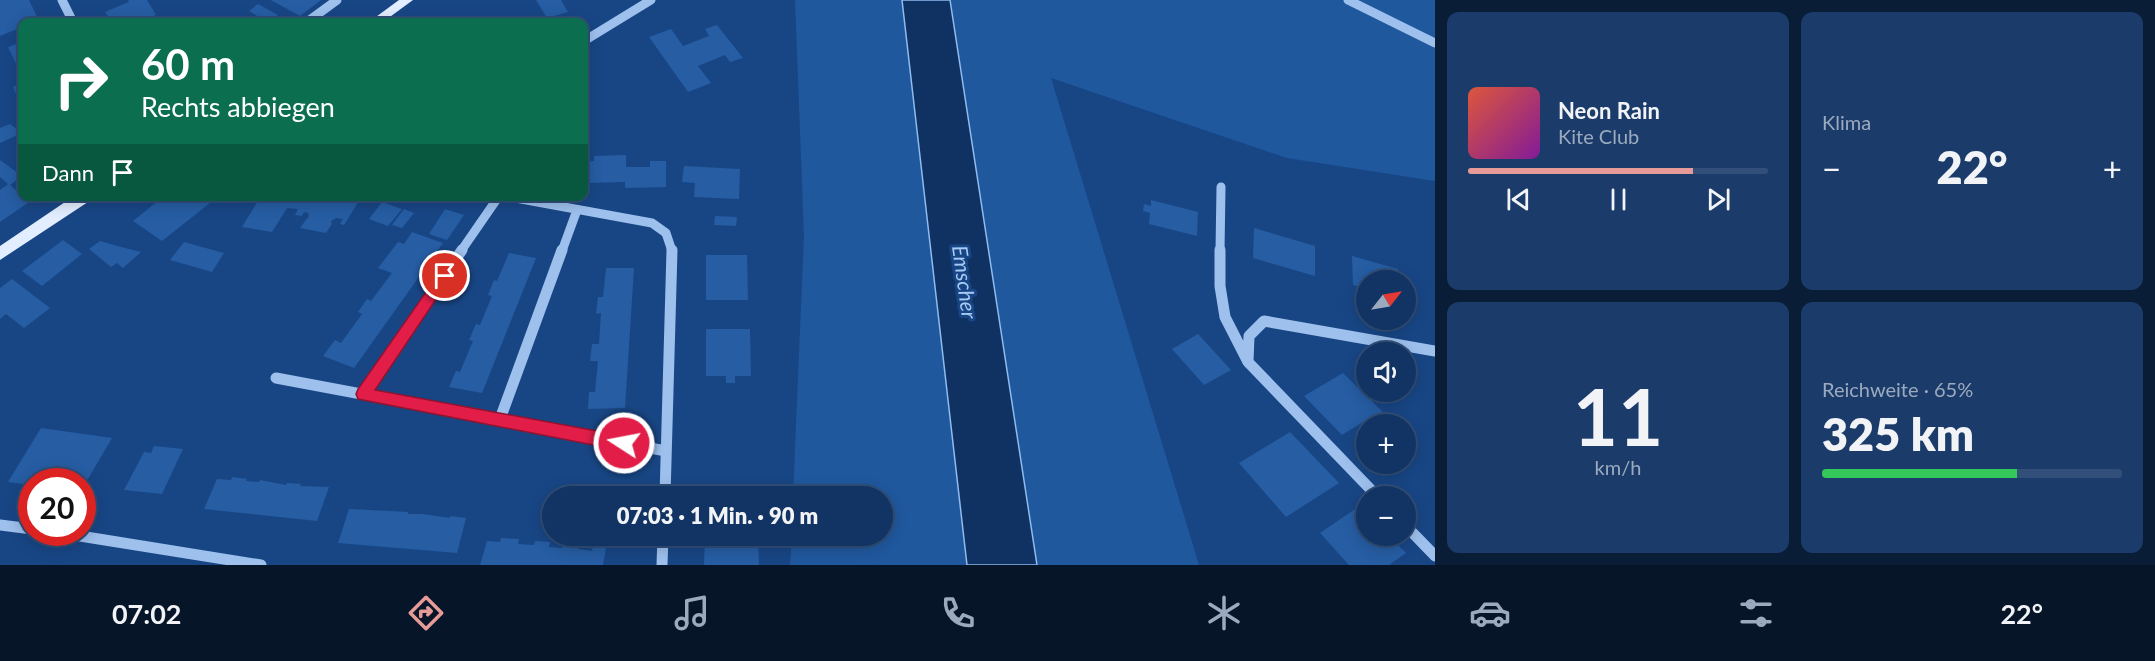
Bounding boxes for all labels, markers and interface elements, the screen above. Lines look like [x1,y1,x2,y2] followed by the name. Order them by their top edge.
[141,39,235,89] text: 60 m
[42,42,120,120] icon: right
[141,90,335,123] text: Rechts abbiegen
[1558,97,1660,124] text: Neon Rain
[1822,110,1871,134] text: Klima
[1558,124,1639,148] text: Kite Club
[1937,140,2007,194] text: 22°
[1822,148,1841,188] text: −
[2103,148,2122,188] text: +
[106,156,139,189] icon: arrive
[42,159,94,186] text: Dann
[1502,183,1535,216] icon: previous
[1602,183,1635,216] icon: pause
[1702,183,1735,216] icon: next
[948,244,983,321] water label: Emscher
[419,250,470,301] pin
[428,259,461,292] icon: arrive
[1356,270,1416,330] north arrow
[1356,270,1416,546] map controls
[1356,342,1416,402] button: sound
[1573,369,1663,463] text: 11
[1822,377,1973,401] text: Reichweite · 65%
[1822,407,1974,461] text: 325 km
[592,411,656,475] position arrow
[1356,414,1416,474] button: +
[1595,455,1641,479] text: km/h
[18,468,96,546] speed limit sign: 20
[1356,486,1416,546] button: −
[617,502,818,529] text: 07:03 · 1 Min. · 90 m
[405,592,447,634] icon: directions
[671,592,713,634] icon: music
[937,592,979,634] icon: phone
[1203,592,1245,634] icon: climate
[1469,592,1511,634] icon: car
[1735,592,1777,634] icon: filters
[112,597,182,630] text: 07:02
[2000,597,2043,630] text: 22°

